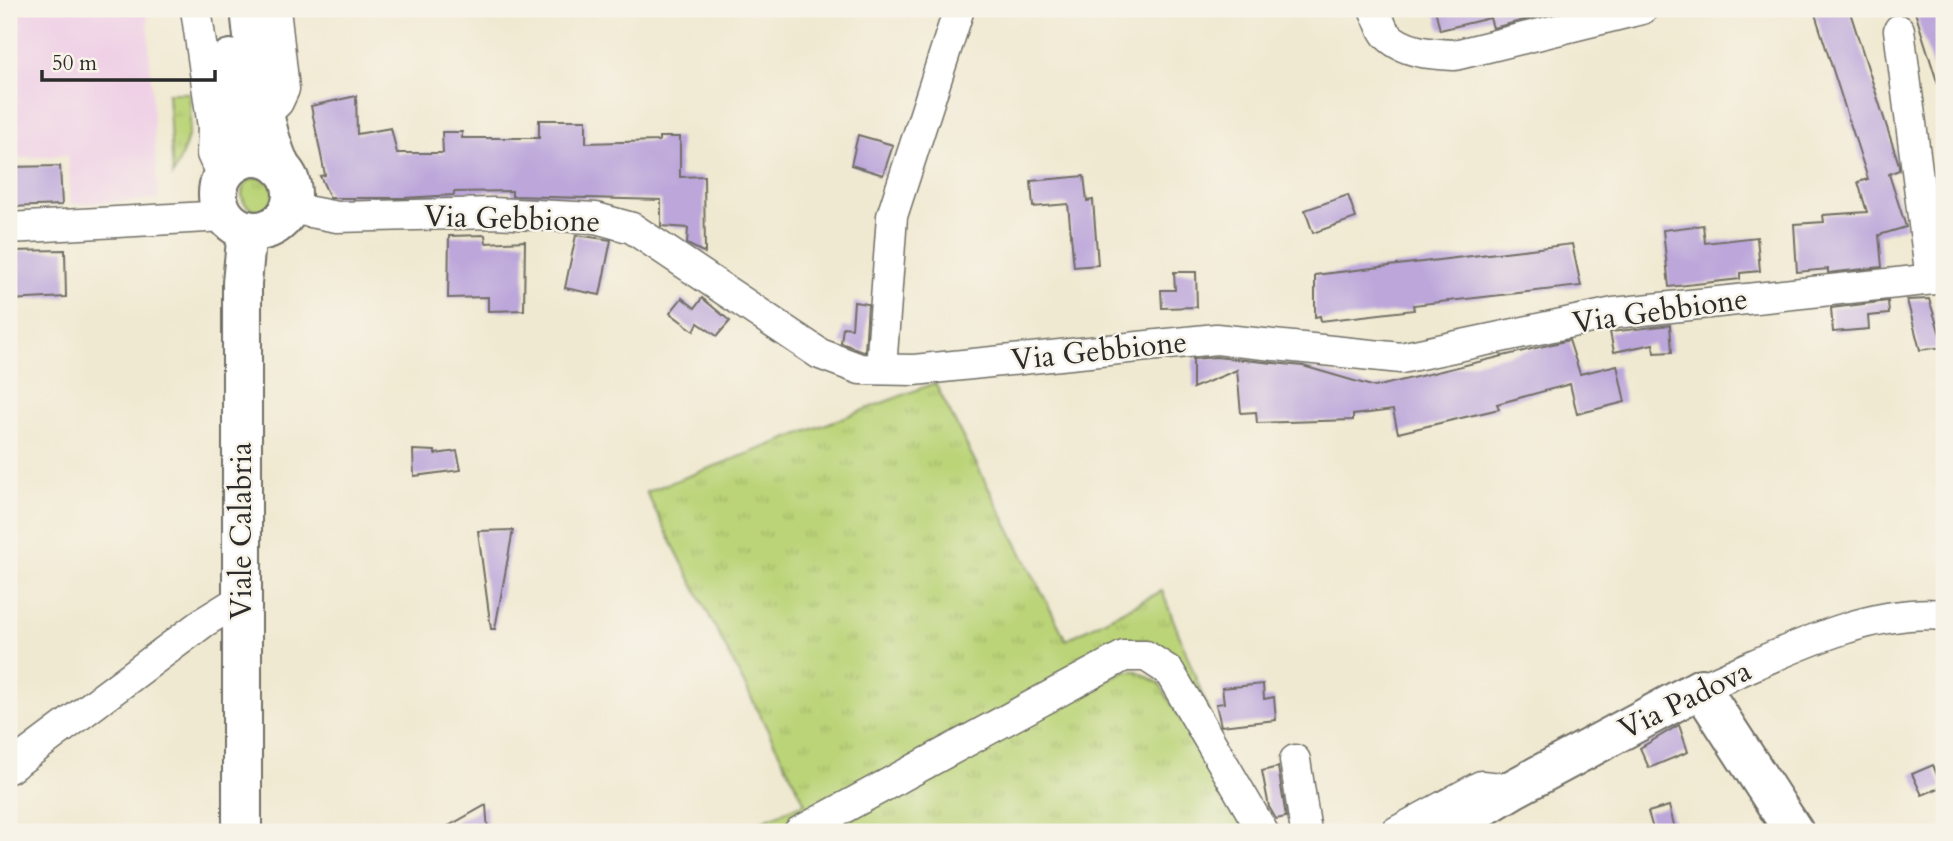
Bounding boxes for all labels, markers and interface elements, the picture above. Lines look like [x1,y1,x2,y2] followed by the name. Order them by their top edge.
[42,38,215,82] scale bar
[52,49,97,78] text: 50 m
[423,195,601,243] street label: Via Gebbione
[1570,278,1750,344] street label: Via Gebbione
[1009,321,1189,381] street label: Via Gebbione
[221,442,262,620] street label: Viale Calabria
[1612,650,1758,750] street label: Via Padova

